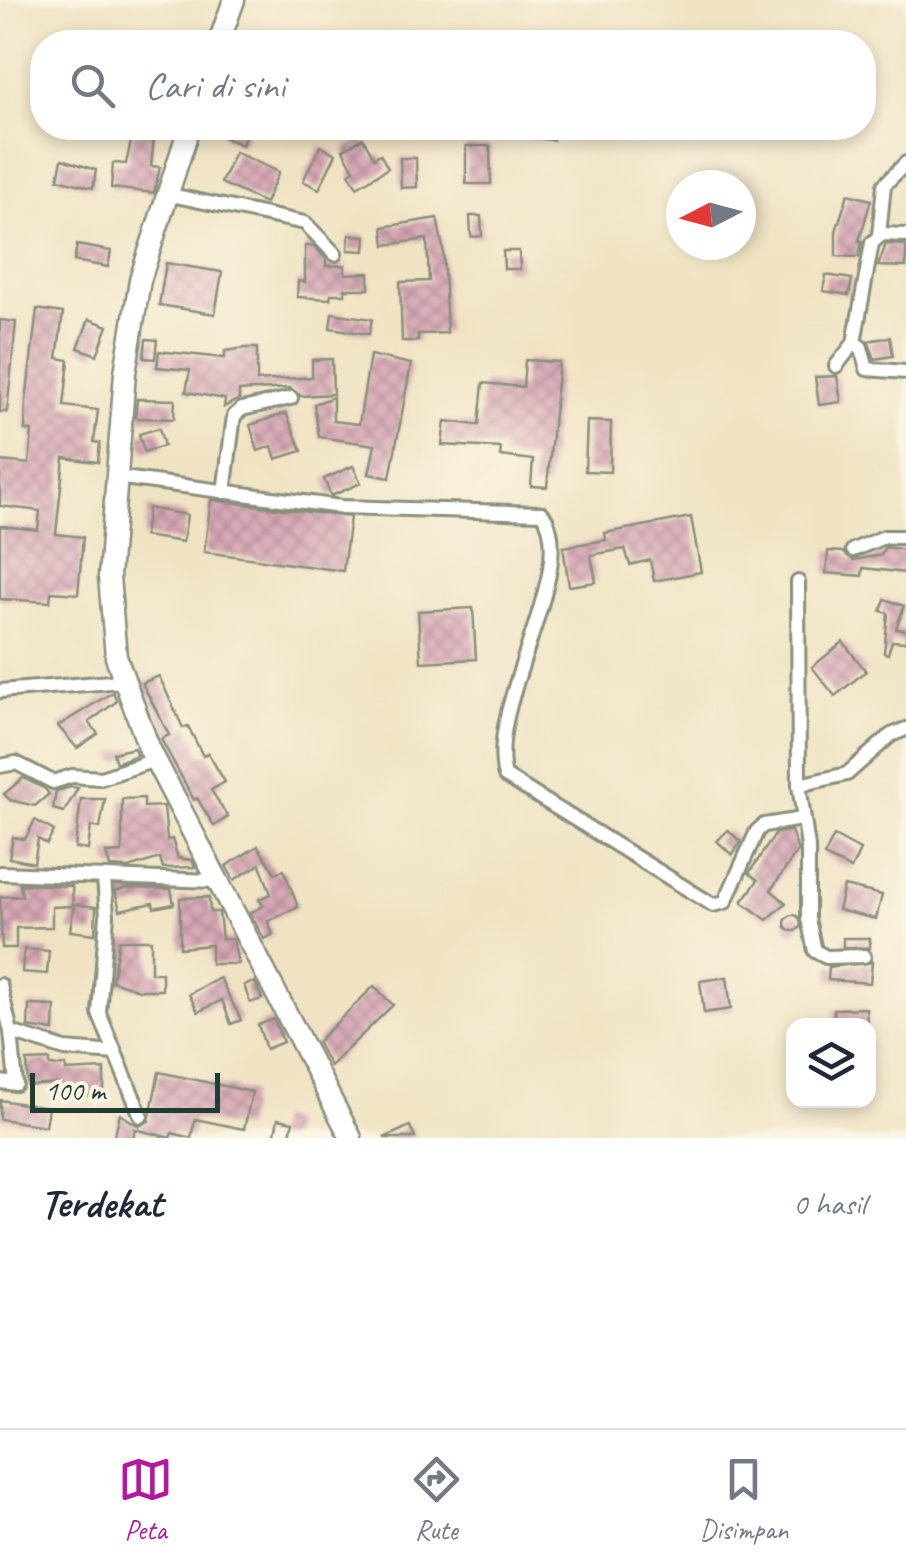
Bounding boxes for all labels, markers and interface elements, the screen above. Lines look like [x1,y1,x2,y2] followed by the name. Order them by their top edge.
[30,30,876,140] search box
[65,58,120,113] icon: search
[145,62,285,109] text: Cari di sini
[666,170,756,260] north arrow
[786,1018,876,1108] map controls
[786,1018,876,1108] button: layers
[30,1068,220,1112] scale bar
[45,1073,105,1108] text: 100 m
[40,1177,163,1230] text: Terdekat
[793,1183,866,1224] text: 0 hasil
[118,1452,173,1547] tab: Peta
[409,1452,464,1547] tab: Rute
[700,1452,788,1547] tab: Disimpan

